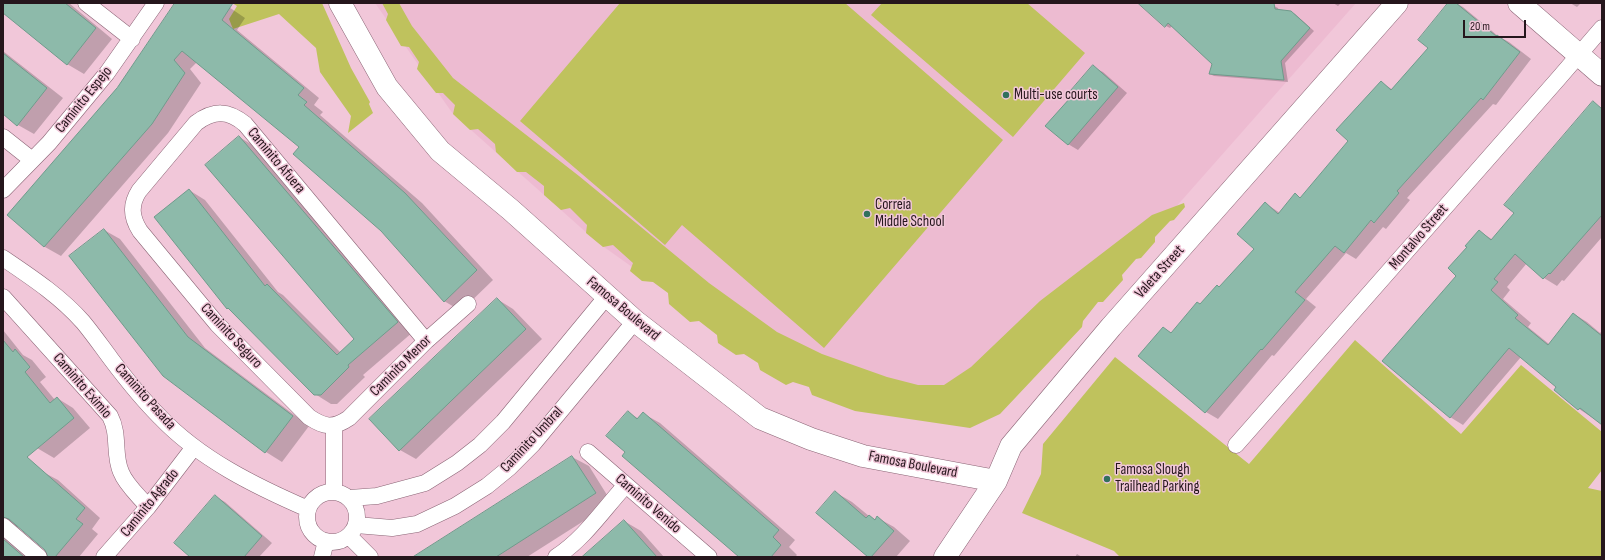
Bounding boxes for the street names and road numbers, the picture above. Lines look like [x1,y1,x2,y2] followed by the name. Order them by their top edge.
[52,63,116,137] street label: Caminito Espejo
[243,124,309,198] street label: Caminito Afuera
[1386,201,1452,273] street label: Montalvo Street
[1132,242,1188,302] street label: Valeta Street
[583,273,663,345] street label: Famosa Boulevard
[196,300,266,372] street label: Caminito Seguro
[367,332,435,400] street label: Caminito Menor
[49,350,115,422] street label: Caminito Eximio
[111,360,179,434] street label: Caminito Pasada
[497,403,567,477] street label: Caminito Umbral
[867,448,959,482] street label: Famosa Boulevard
[117,465,183,541] street label: Caminito Agrado
[611,470,685,538] street label: Caminito Venido

